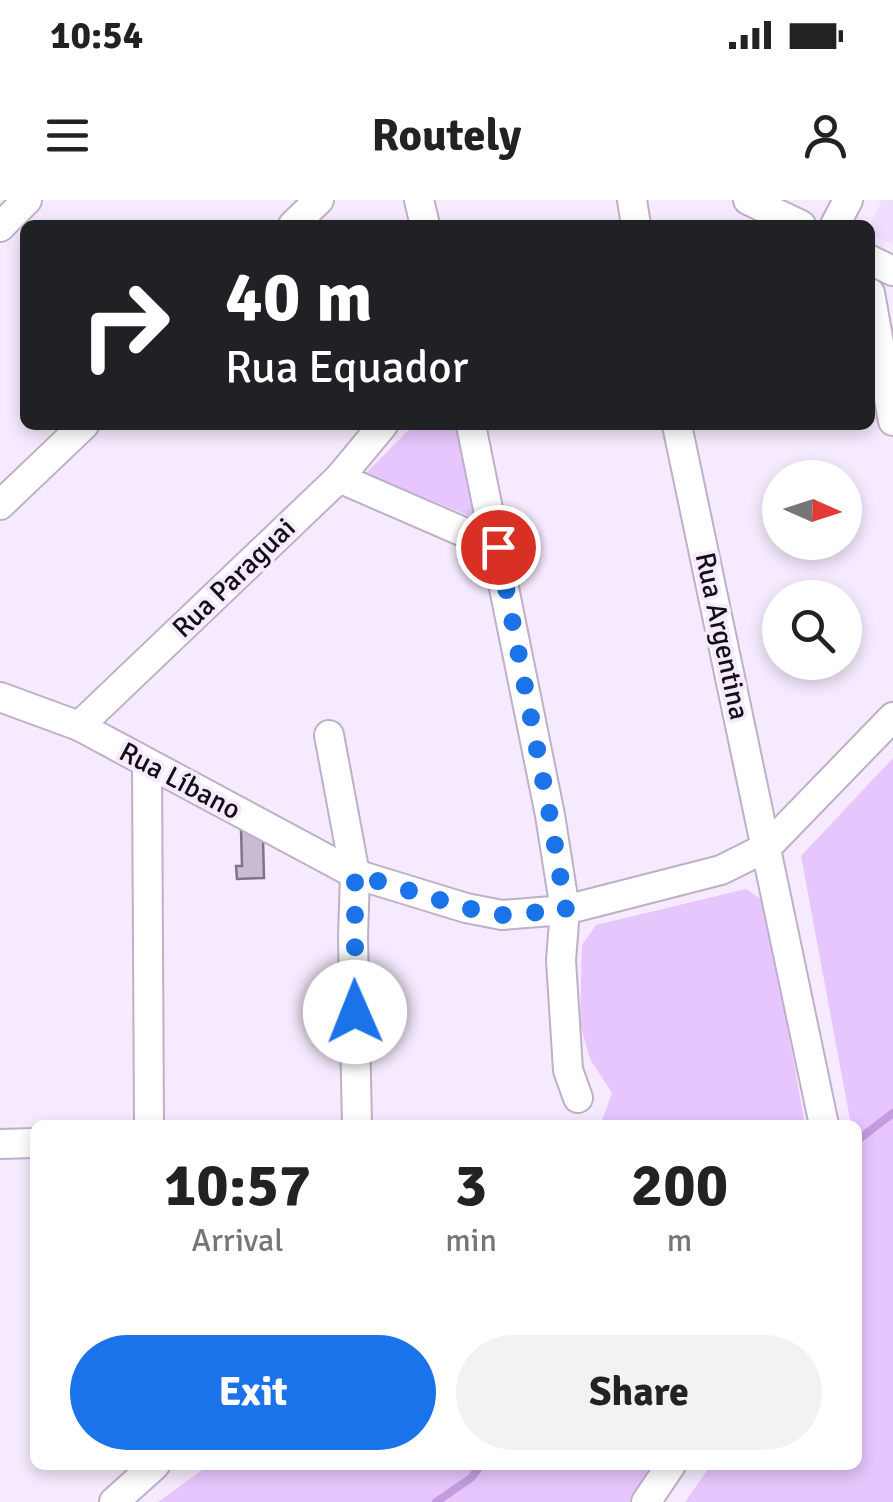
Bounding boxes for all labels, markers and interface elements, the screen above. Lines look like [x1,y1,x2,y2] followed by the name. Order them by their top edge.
[50,12,143,59] text: 10:54
[40,108,95,163] icon: menu
[372,108,521,163] text: Routely
[798,108,853,163] icon: person
[225,254,373,340] text: 40 m
[60,260,190,390] icon: right
[225,340,468,395] text: Rua Equador
[762,460,862,560] north arrow
[762,460,862,680] map controls
[456,505,541,590] pin
[166,511,302,645] street label: Rua Paraguai
[471,520,526,575] icon: arrive
[688,549,756,723] street label: Rua Argentina
[762,580,862,680] button: search
[114,735,246,827] street label: Rua Líbano
[303,960,407,1064] position arrow
[164,1149,311,1223] text: 10:57
[455,1149,487,1223] text: 3
[631,1149,728,1223] text: 200
[192,1221,284,1260] text: Arrival
[445,1221,497,1260] text: min
[667,1221,692,1260] text: m
[70,1335,436,1450] button: Exit
[456,1335,822,1450] button: Share

